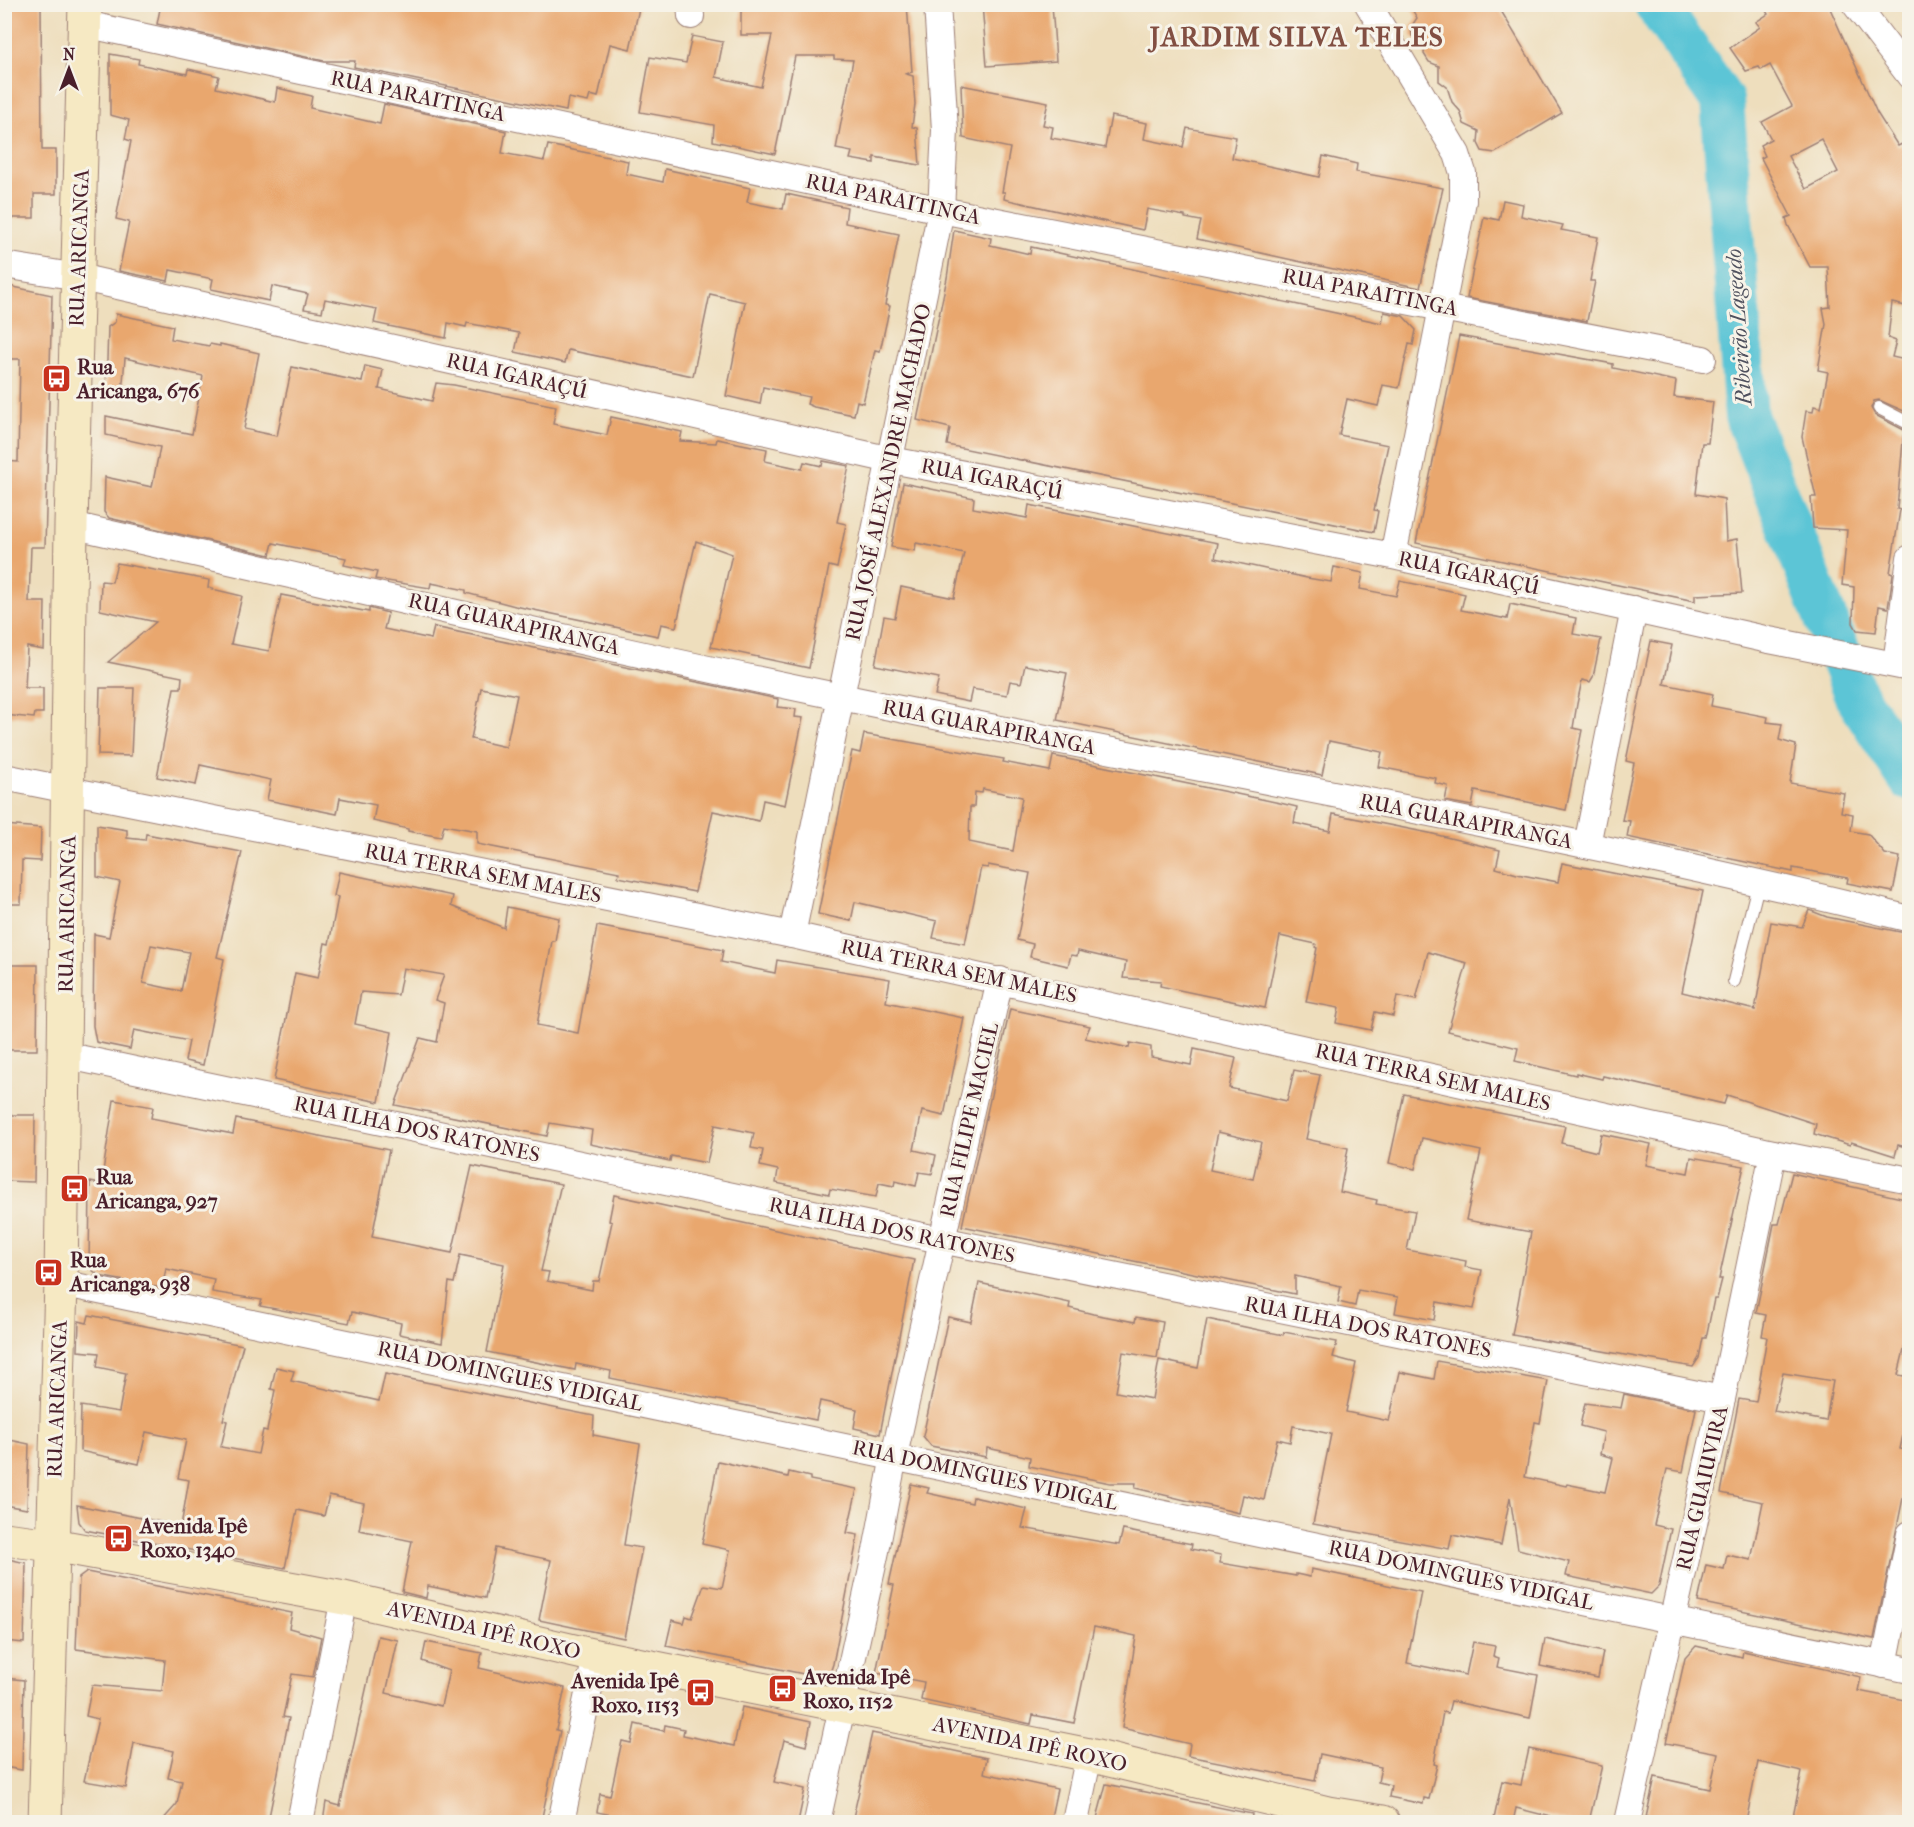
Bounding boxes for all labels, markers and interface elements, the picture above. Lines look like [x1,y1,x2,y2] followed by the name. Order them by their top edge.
[1147,21,1444,53] district label: JARDIM SILVA TELES
[39,39,99,99] north arrow
[63,45,76,64] text: N
[328,66,508,126] street label: RUA PARAITINGA
[64,168,94,327] street label: RUA ARICANGA
[803,169,983,229] street label: RUA PARAITINGA
[1721,248,1758,408] water label: Ribeirão Lageado
[1280,263,1460,321] street label: RUA PARAITINGA
[840,301,936,643] street label: RUA JOSÉ ALEXANDRE MACHADO
[444,348,591,405] street label: RUA IGARAÇÚ
[75,355,200,403] place label: Rua Aricanga, 676
[40,363,72,395] bus stop icon: Rua Aricanga, 676
[919,453,1066,506] street label: RUA IGARAÇÚ
[1396,546,1543,601] street label: RUA IGARAÇÚ
[406,588,622,660] street label: RUA GUARAPIRANGA
[881,695,1098,759] street label: RUA GUARAPIRANGA
[1358,789,1575,853] street label: RUA GUARAPIRANGA
[54,835,80,993] street label: RUA ARICANGA
[362,838,604,908] street label: RUA TERRA SEM MALES
[839,934,1079,1008] street label: RUA TERRA SEM MALES
[935,1020,1003,1220] street label: RUA FILIPE MACIEL
[1313,1038,1553,1116] street label: RUA TERRA SEM MALES
[292,1091,542,1167] street label: RUA ILHA DOS RATONES
[94,1165,218,1213] place label: Rua Aricanga, 927
[59,1173,91,1205] bus stop icon: Rua Aricanga, 927
[767,1192,1017,1268] street label: RUA ILHA DOS RATONES
[68,1248,190,1296] place label: Rua Aricanga, 938
[33,1256,65,1288] bus stop icon: Rua Aricanga, 938
[1243,1291,1493,1363] street label: RUA ILHA DOS RATONES
[42,1319,72,1478] street label: RUA ARICANGA
[375,1336,645,1416] street label: RUA DOMINGUES VIDIGAL
[1671,1403,1733,1573] street label: RUA GUAIUVIRA
[850,1435,1120,1515] street label: RUA DOMINGUES VIDIGAL
[138,1514,248,1563] place label: Avenida Ipê Roxo, 1340
[103,1522,135,1554] bus stop icon: Avenida Ipê Roxo, 1340
[1326,1535,1596,1615] street label: RUA DOMINGUES VIDIGAL
[384,1596,583,1664] street label: AVENIDA IPÊ ROXO
[801,1665,911,1713] place label: Avenida Ipê Roxo, 1152
[570,1669,680,1717] place label: Avenida Ipê Roxo, 1153
[766,1673,798,1705] bus stop icon: Avenida Ipê Roxo, 1152
[684,1677,716,1709] bus stop icon: Avenida Ipê Roxo, 1153
[930,1711,1129,1776] street label: AVENIDA IPÊ ROXO

